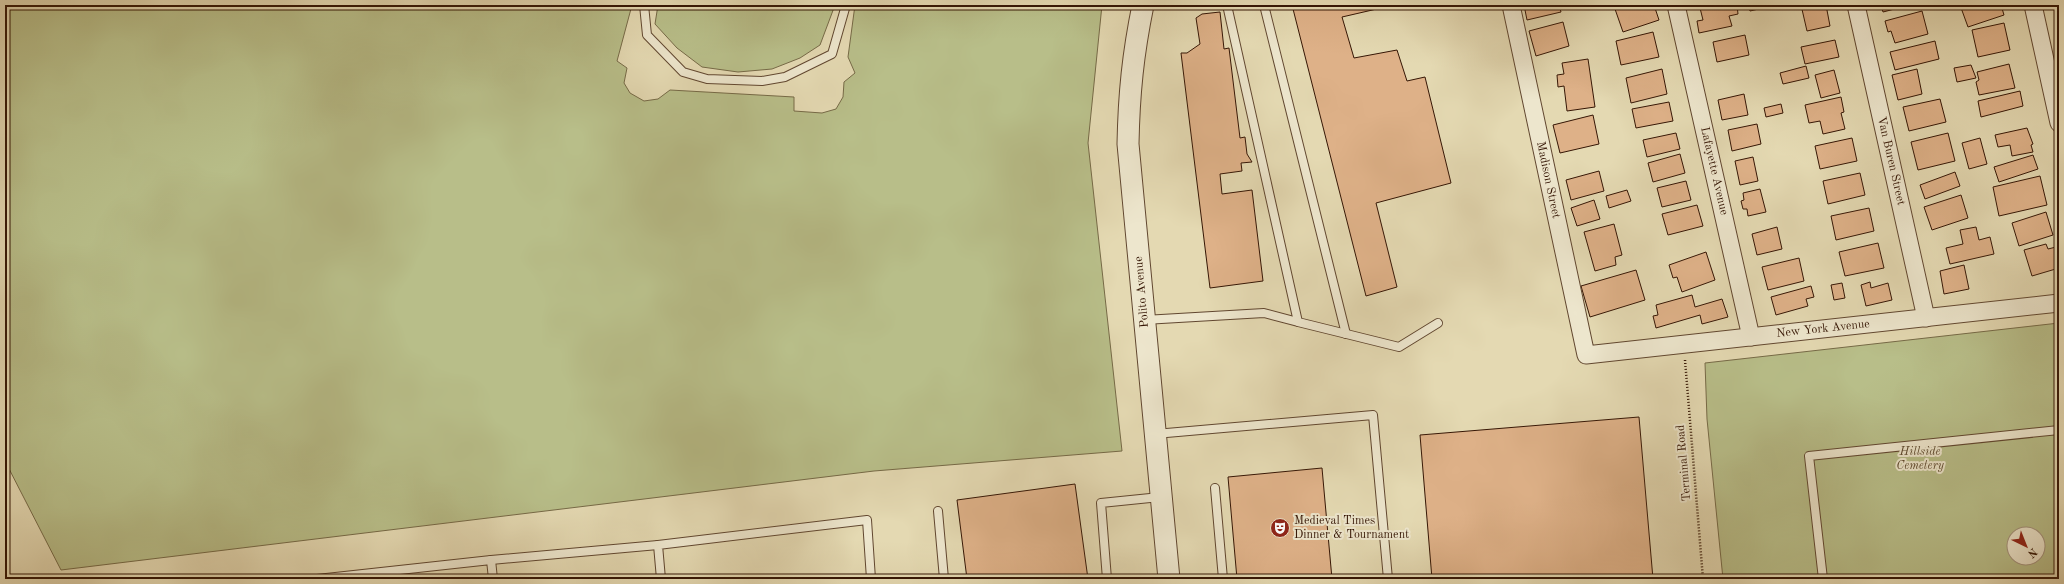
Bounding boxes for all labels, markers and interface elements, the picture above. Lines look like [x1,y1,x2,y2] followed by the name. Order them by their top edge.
[1875,115,1907,207] street label: Van Buren Street
[1698,126,1730,217] street label: Lafayette Avenue
[1534,140,1562,220] street label: Madison Street
[1133,255,1151,328] street label: Polito Avenue
[1776,318,1871,340] street label: New York Avenue
[1675,424,1693,502] street label: Terminal Road
[1896,446,1945,472] park label: Hillside Cemetery
[1294,515,1409,541] place label: Medieval Times Dinner & Tournament
[1269,517,1291,539] theatre icon: Medieval Times Dinner & Tournament
[2006,526,2046,566] north arrow
[2025,545,2039,560] text: N

